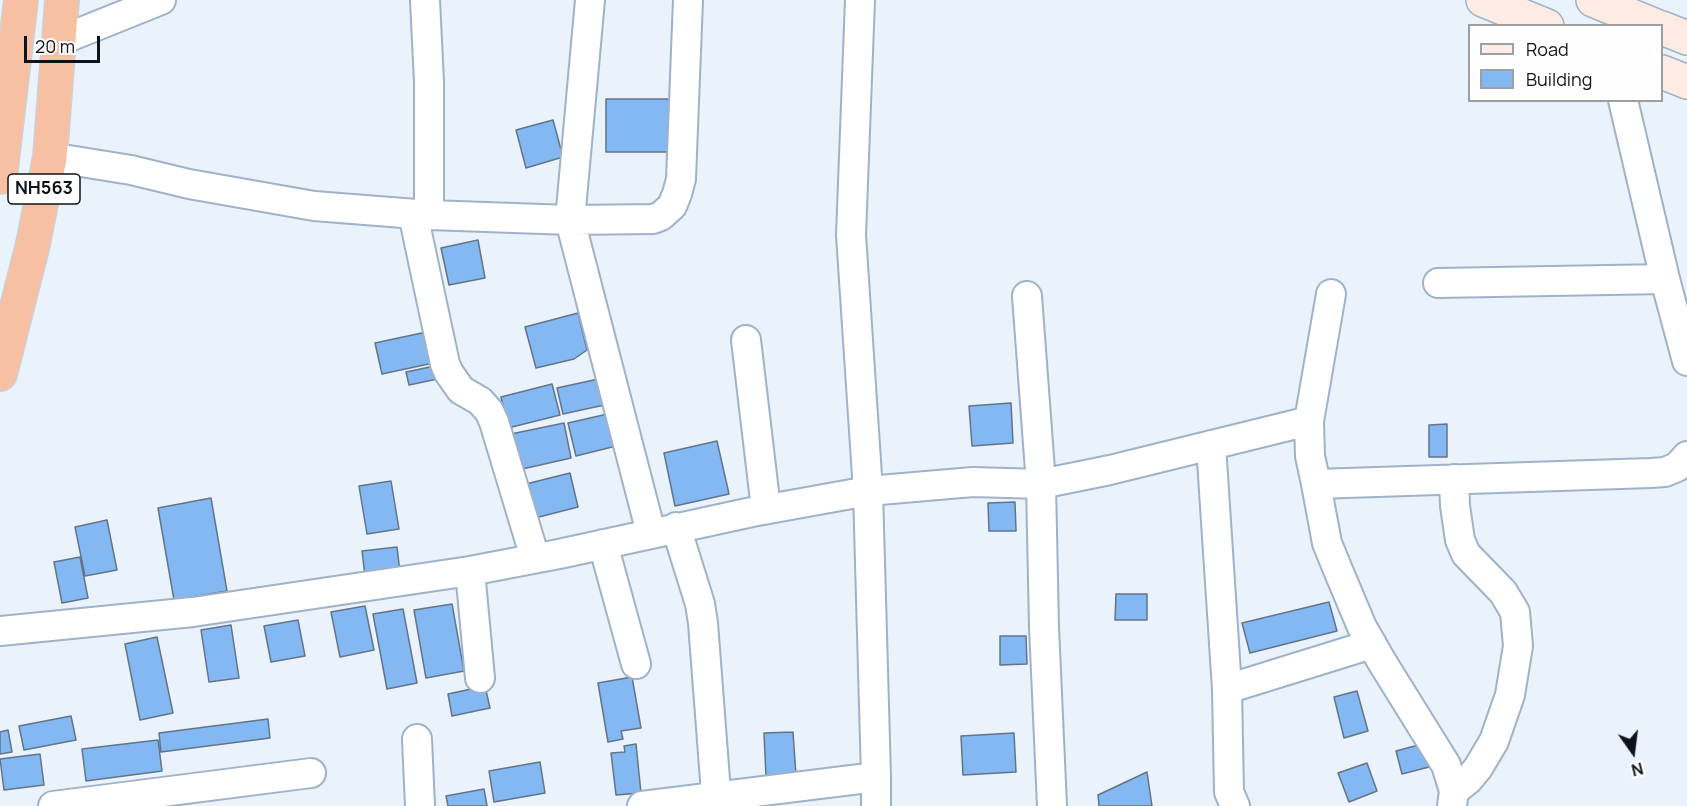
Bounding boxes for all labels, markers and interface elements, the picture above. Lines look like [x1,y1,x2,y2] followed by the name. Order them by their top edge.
[27,24,104,62] scale bar
[1468,24,1663,102] legend
[35,34,75,58] text: 20 m
[1526,37,1569,61] text: Road
[1526,67,1592,91] text: Building
[8,174,80,204] road number: NH563
[1603,722,1663,782] north arrow
[1629,757,1646,782] text: N

